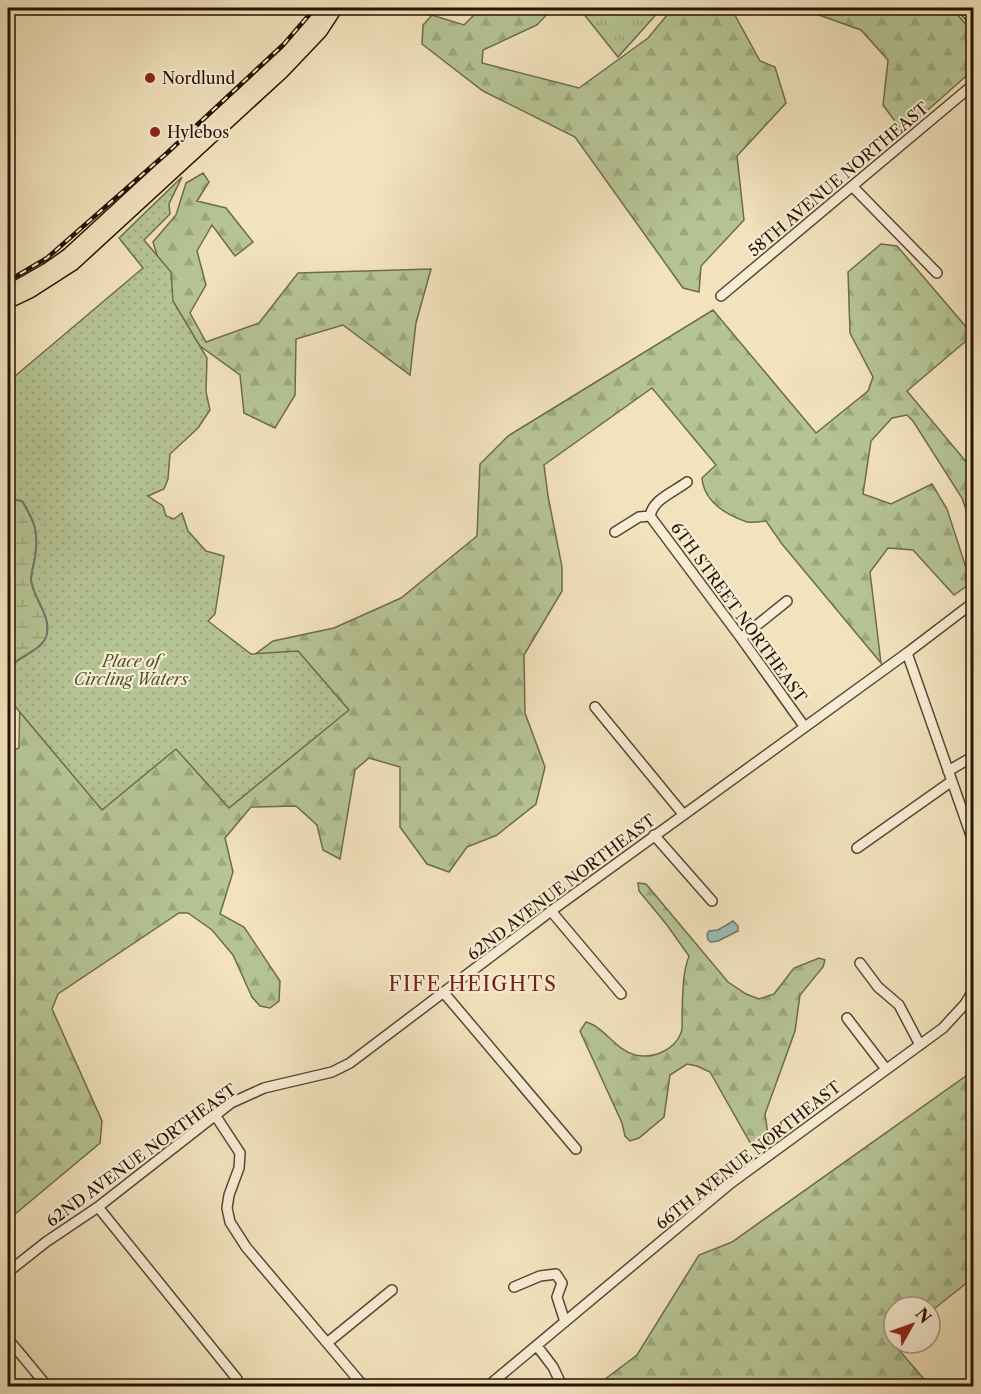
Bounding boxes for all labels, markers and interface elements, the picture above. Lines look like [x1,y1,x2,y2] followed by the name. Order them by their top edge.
[162,68,236,88] place label: Nordlund
[143,71,157,85] marker: Nordlund
[744,98,932,260] street label: 58TH AVENUE NORTHEAST
[167,122,229,142] place label: Hylebos
[148,125,162,139] marker: Hylebos
[667,518,811,706] street label: 6TH STREET NORTHEAST
[74,651,188,689] park label: Place of Circling Waters
[463,810,659,964] street label: 62ND AVENUE NORTHEAST
[389,972,558,996] district label: FIFE HEIGHTS
[651,1076,845,1233] street label: 66TH AVENUE NORTHEAST
[42,1079,240,1231] street label: 62ND AVENUE NORTHEAST
[882,1295,942,1355] north arrow
[911,1304,936,1327] text: N

